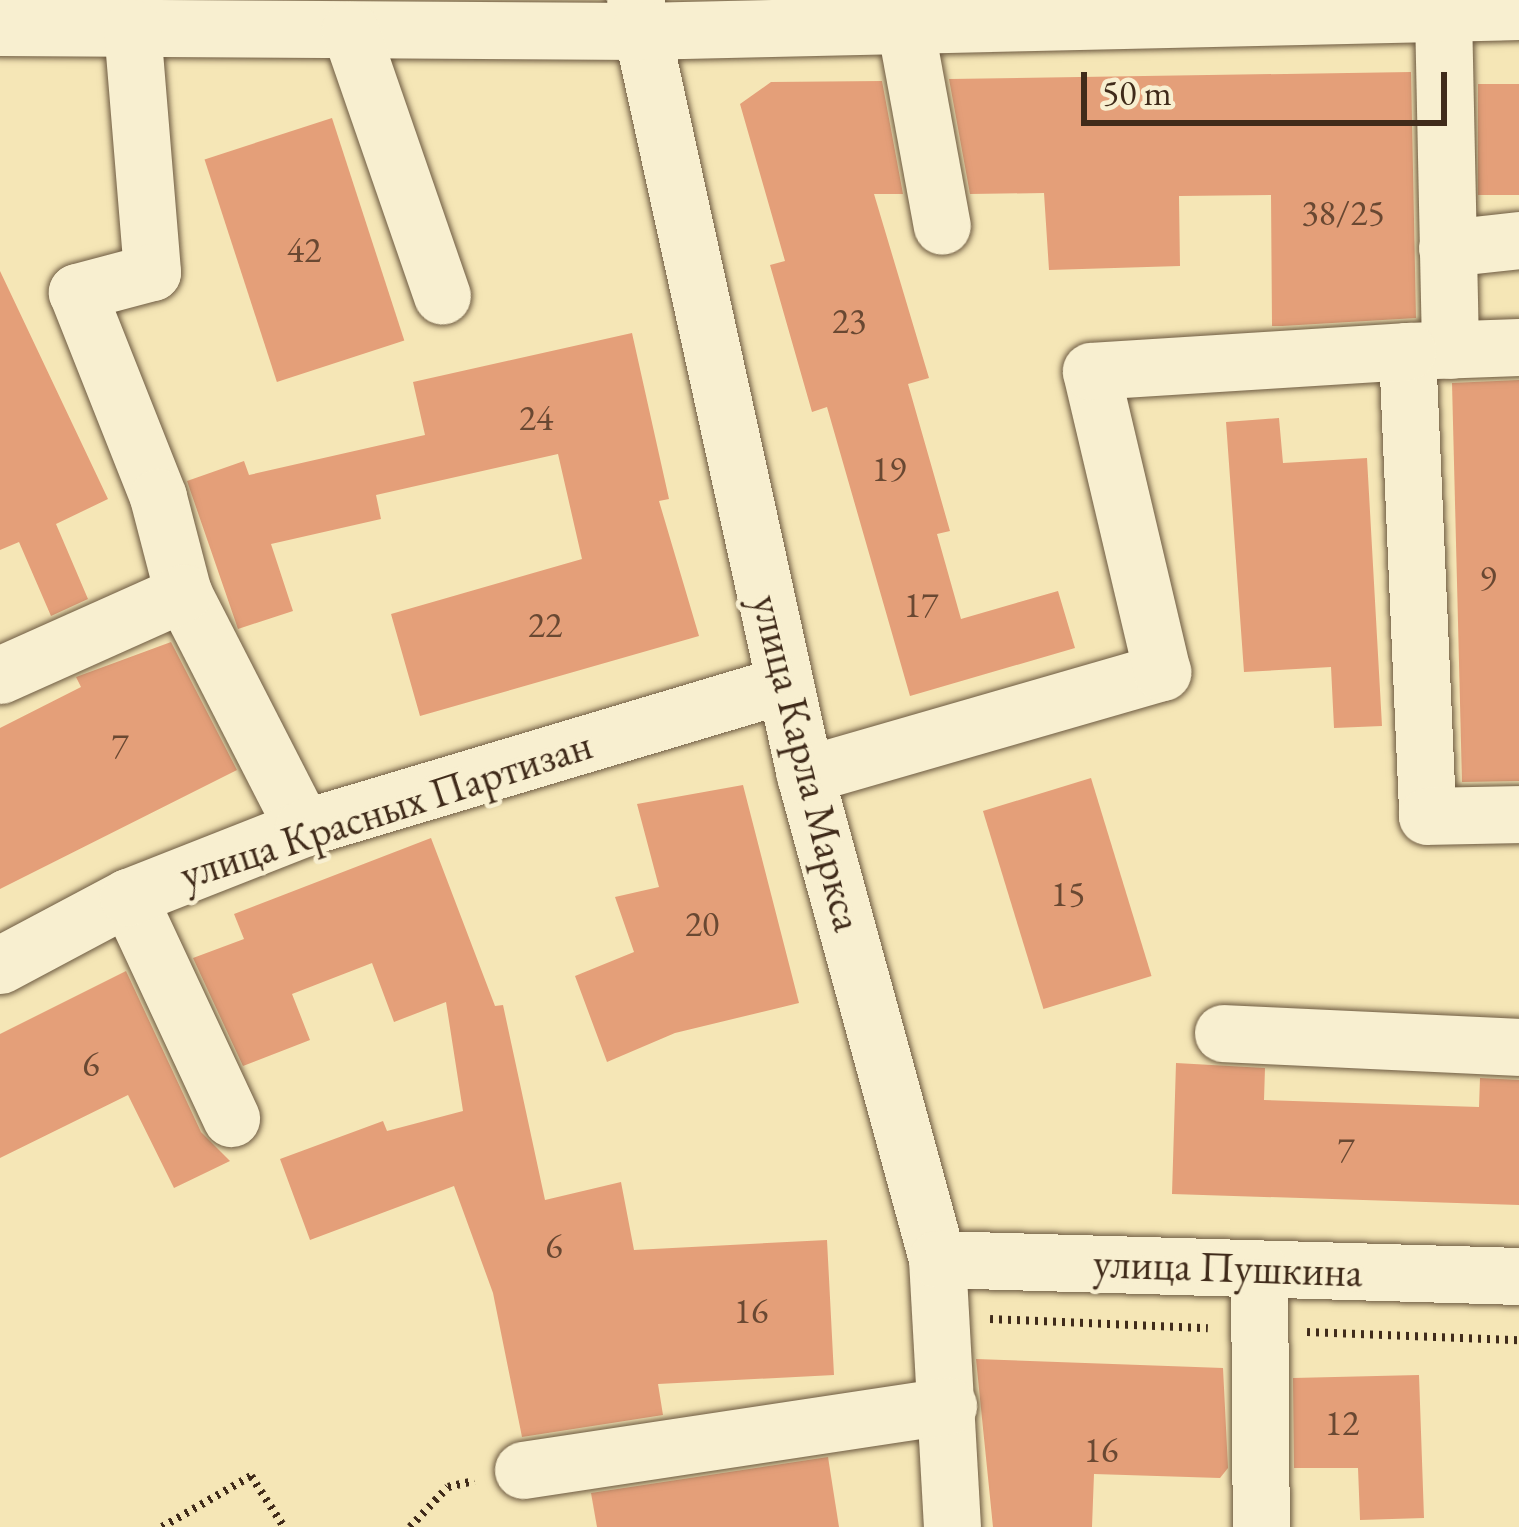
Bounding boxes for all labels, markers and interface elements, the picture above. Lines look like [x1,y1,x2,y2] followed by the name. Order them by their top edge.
[1087,48,1453,122] scale bar
[1102,69,1172,116] text: 50 m
[1301,191,1385,235] house number: 38/25
[287,228,321,272] house number: 42
[832,299,866,343] house number: 23
[519,396,553,440] house number: 24
[872,447,906,491] house number: 19
[1479,556,1497,600] house number: 9
[904,583,938,627] house number: 17
[741,589,873,937] street label: улица Карла Маркса
[528,603,562,647] house number: 22
[174,720,598,900] street label: улица Красных Партизан
[111,724,129,768] house number: 7
[1051,872,1085,916] house number: 15
[685,902,719,946] house number: 20
[82,1042,100,1086] house number: 6
[1337,1128,1355,1172] house number: 7
[545,1224,563,1268] house number: 6
[1092,1238,1364,1298] street label: улица Пушкина
[734,1289,768,1333] house number: 16
[1325,1401,1359,1445] house number: 12
[1084,1428,1118,1472] house number: 16

